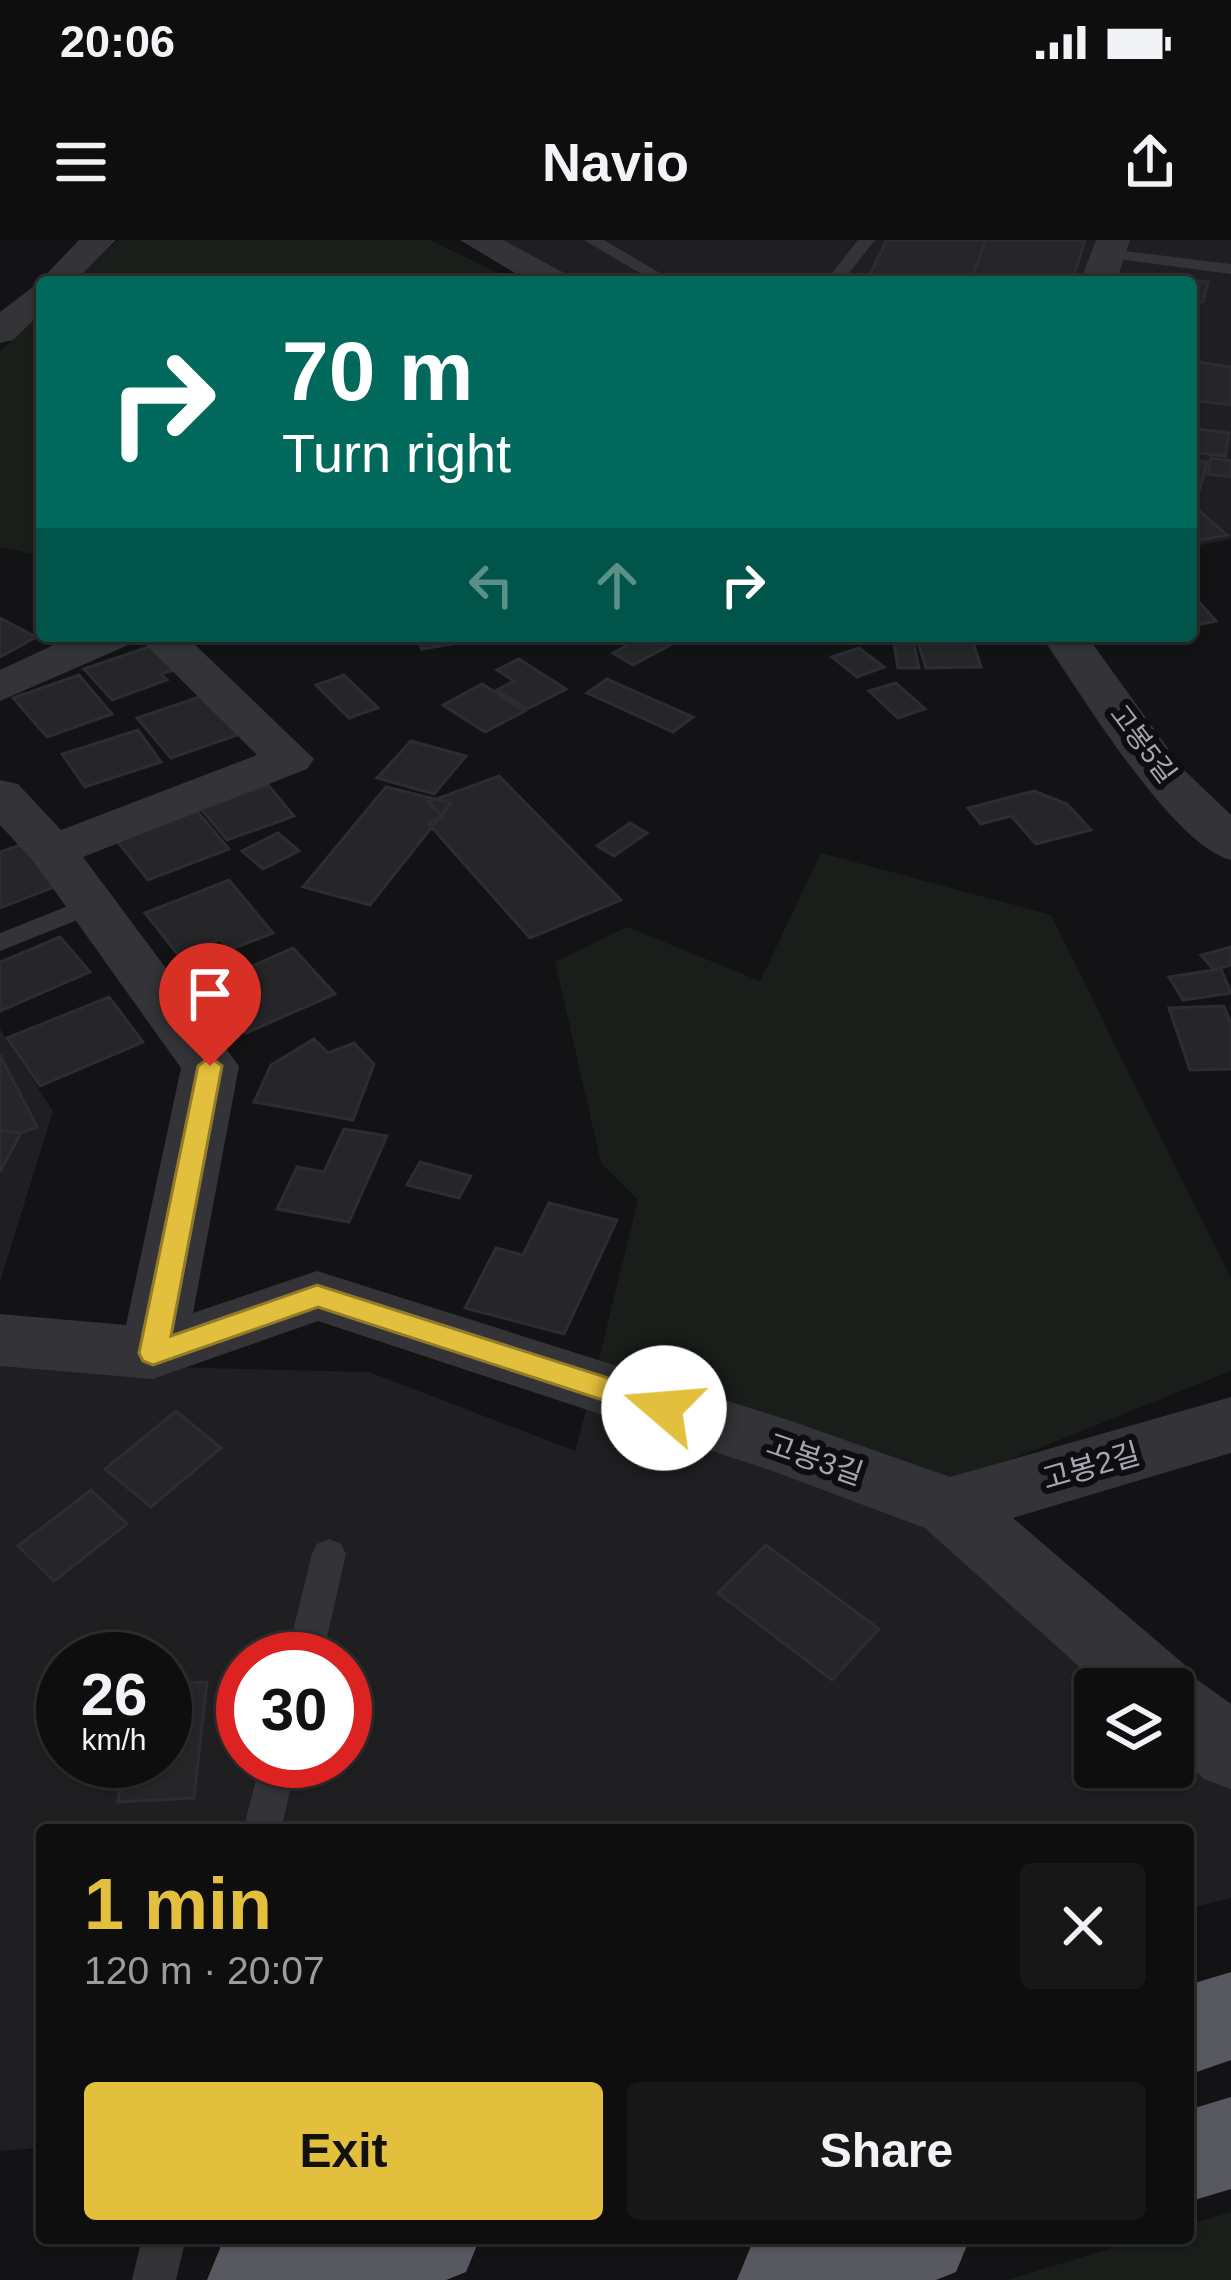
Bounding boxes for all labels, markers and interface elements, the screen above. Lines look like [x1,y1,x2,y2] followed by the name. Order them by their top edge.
[60,16,175,67] text: 20:06
[48,129,114,195] icon: menu
[1117,129,1183,195] icon: share
[542,132,689,192] text: Navio
[84,324,240,480] icon: right
[282,324,473,418] text: 70 m
[282,423,511,483] text: Turn right
[458,552,524,618] icon: left
[584,552,650,618] icon: ahead
[710,552,776,618] icon: right
[1104,699,1182,789] street label: 고봉5길
[159,943,261,1066] pin
[177,961,243,1027] icon: arrive
[601,1345,727,1471] position arrow
[763,1427,867,1491] street label: 고봉3길
[1039,1436,1143,1496] street label: 고봉2길
[216,1632,372,1788] speed limit sign: 30
[81,1661,147,1728] text: 26
[1074,1668,1194,1788] map controls
[1074,1668,1194,1788] button: layers
[81,1723,147,1756] text: km/h
[1020,1863,1146,1989] button: close
[84,1864,272,1944] text: 1 min
[84,1949,325,1992] text: 120 m · 20:07
[84,2082,603,2220] button: Exit
[627,2082,1146,2220] button: Share

